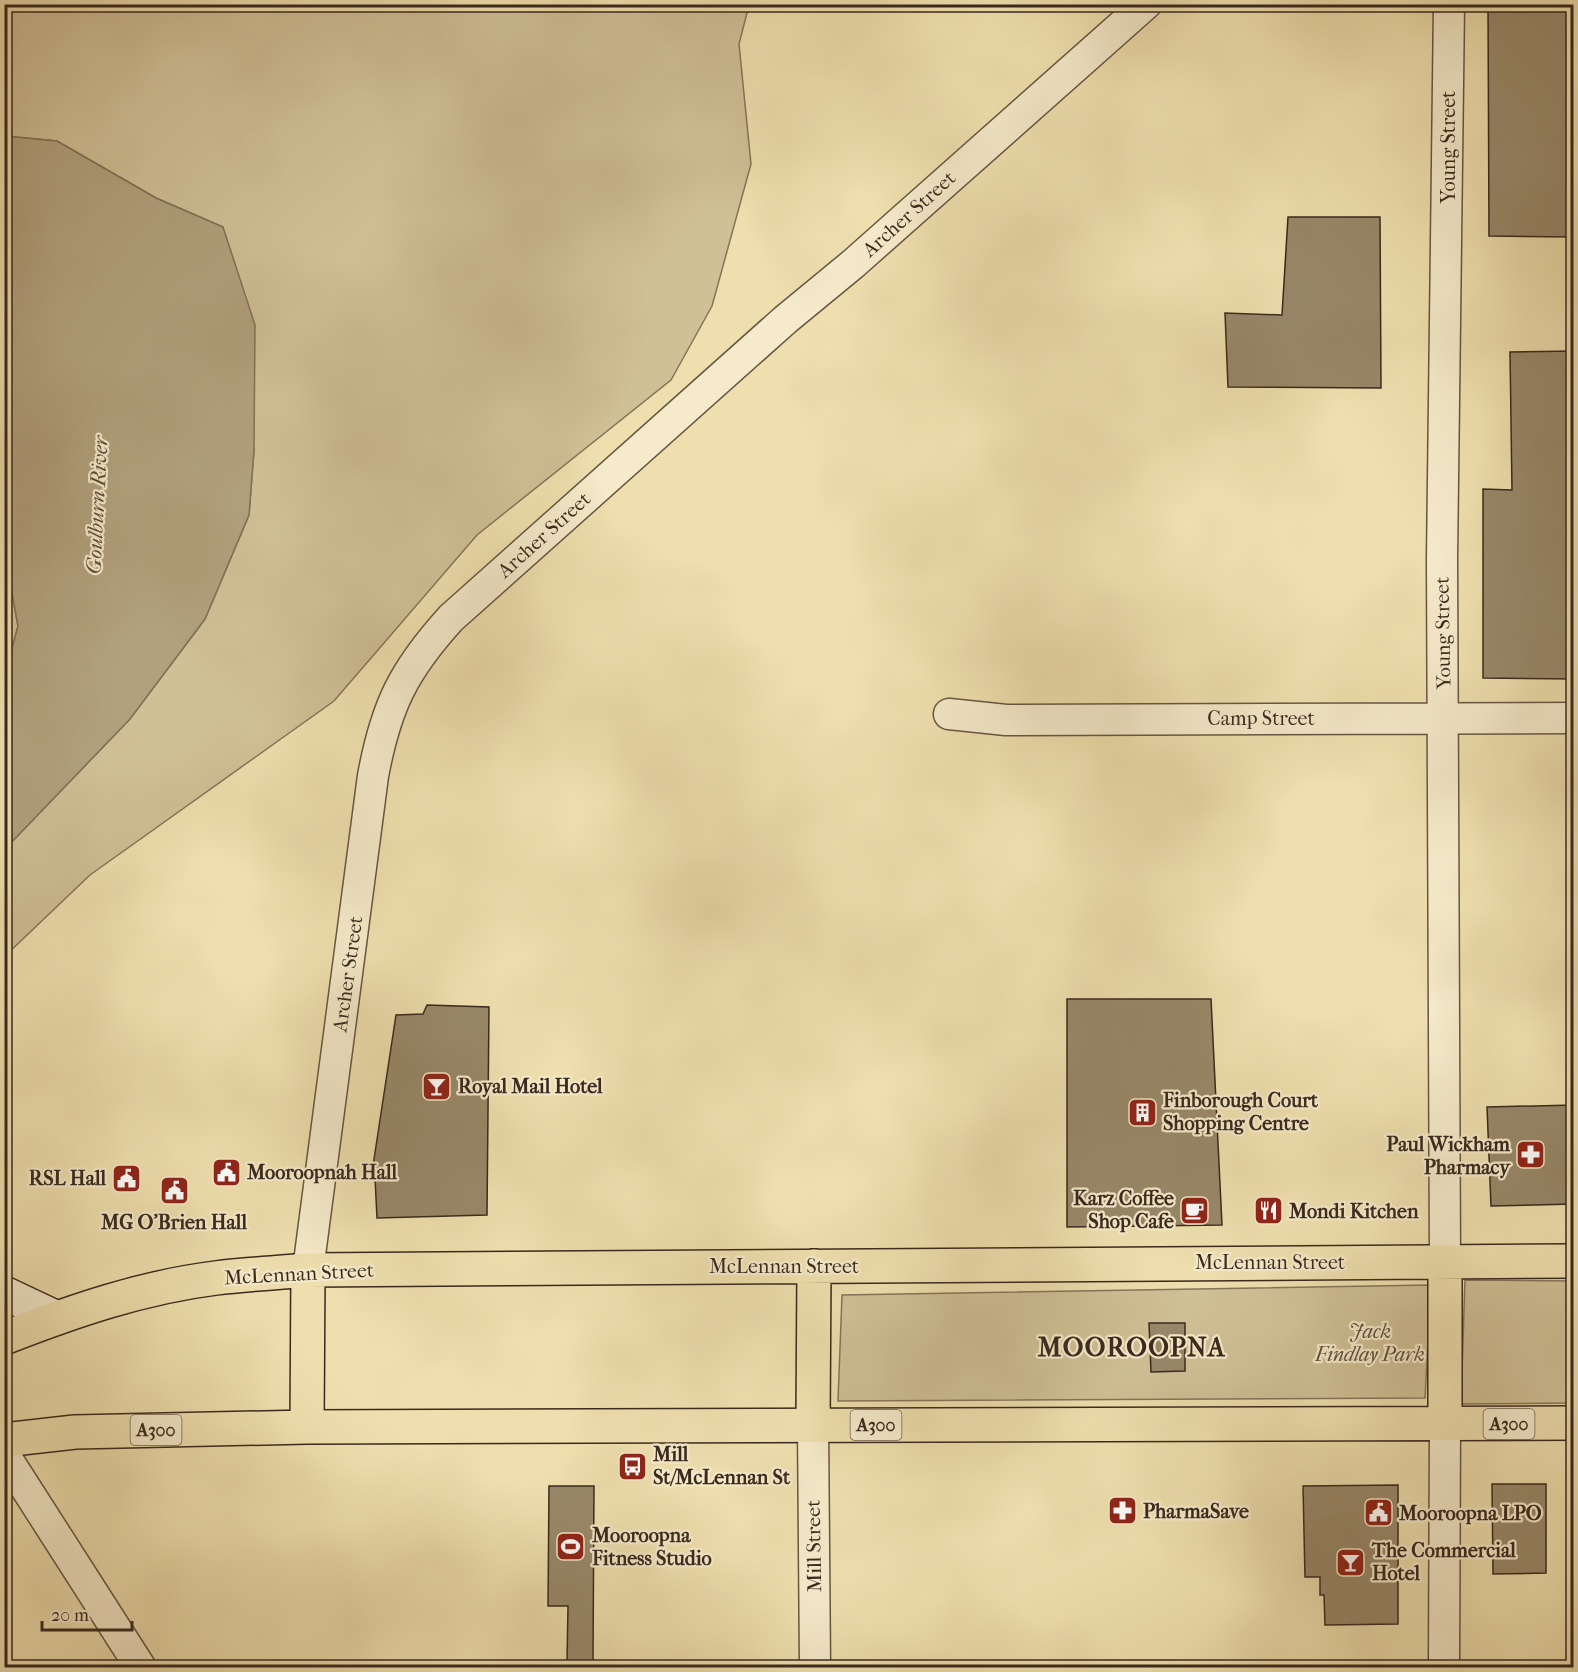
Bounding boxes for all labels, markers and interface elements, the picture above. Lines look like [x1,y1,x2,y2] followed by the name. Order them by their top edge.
[1437,91,1460,204] street label: Young Street
[857,166,960,262] street label: Archer Street
[81,434,113,575] water label: Goulburn River
[492,487,595,583] street label: Archer Street
[1431,577,1455,690] street label: Young Street
[1207,707,1315,730] street label: Camp Street
[328,915,368,1034] street label: Archer Street
[421,1070,453,1102] bar icon: Royal Mail Hotel
[458,1075,603,1098] place label: Royal Mail Hotel
[1162,1089,1319,1135] place label: Finborough Court Shopping Centre
[1126,1096,1158,1128] building icon: Finborough Court Shopping Centre
[1386,1133,1511,1179] place label: Paul Wickham Pharmacy
[1515,1139,1547,1171] pharmacy icon: Paul Wickham Pharmacy
[210,1156,242,1188] public building icon: Mooroopnah Hall
[246,1161,398,1184] place label: Mooroopnah Hall
[111,1162,143,1194] public building icon: RSL Hall
[29,1167,106,1190] place label: RSL Hall
[158,1175,190,1207] public building icon: MG O'Brien Hall
[1073,1187,1174,1233] place label: Karz Coffee Shop Cafe
[1179,1194,1211,1226] cafe icon: Karz Coffee Shop Cafe
[1252,1195,1284,1227] restaurant icon: Mondi Kitchen
[1288,1200,1419,1223] place label: Mondi Kitchen
[100,1211,247,1234] place label: MG O'Brien Hall
[1195,1251,1345,1274] street label: McLennan Street
[709,1255,859,1278] street label: McLennan Street
[224,1259,374,1289] street label: McLennan Street
[1314,1320,1425,1366] park label: Jack Findlay Park
[1038,1332,1226,1363] district label: MOOROOPNA
[1484,1409,1534,1439] road number: A300
[850,1410,902,1440] road number: A300
[130,1415,182,1445] road number: A300
[652,1443,791,1489] place label: Mill St/McLennan St
[616,1450,648,1482] bus stop icon: Mill St/McLennan St
[1106,1495,1138,1527] pharmacy icon: PharmaSave
[1362,1497,1394,1529] public building icon: Mooroopna LPO
[802,1500,826,1592] street label: Mill Street
[1143,1500,1249,1523] place label: PharmaSave
[1398,1502,1542,1525] place label: Mooroopna LPO
[591,1524,712,1570] place label: Mooroopna Fitness Studio
[555,1530,587,1562] sports icon: Mooroopna Fitness Studio
[1371,1539,1516,1585] place label: The Commercial Hotel
[1335,1546,1367,1578] bar icon: The Commercial Hotel
[42,1594,132,1632] scale bar
[51,1605,89,1626] text: 20 m

